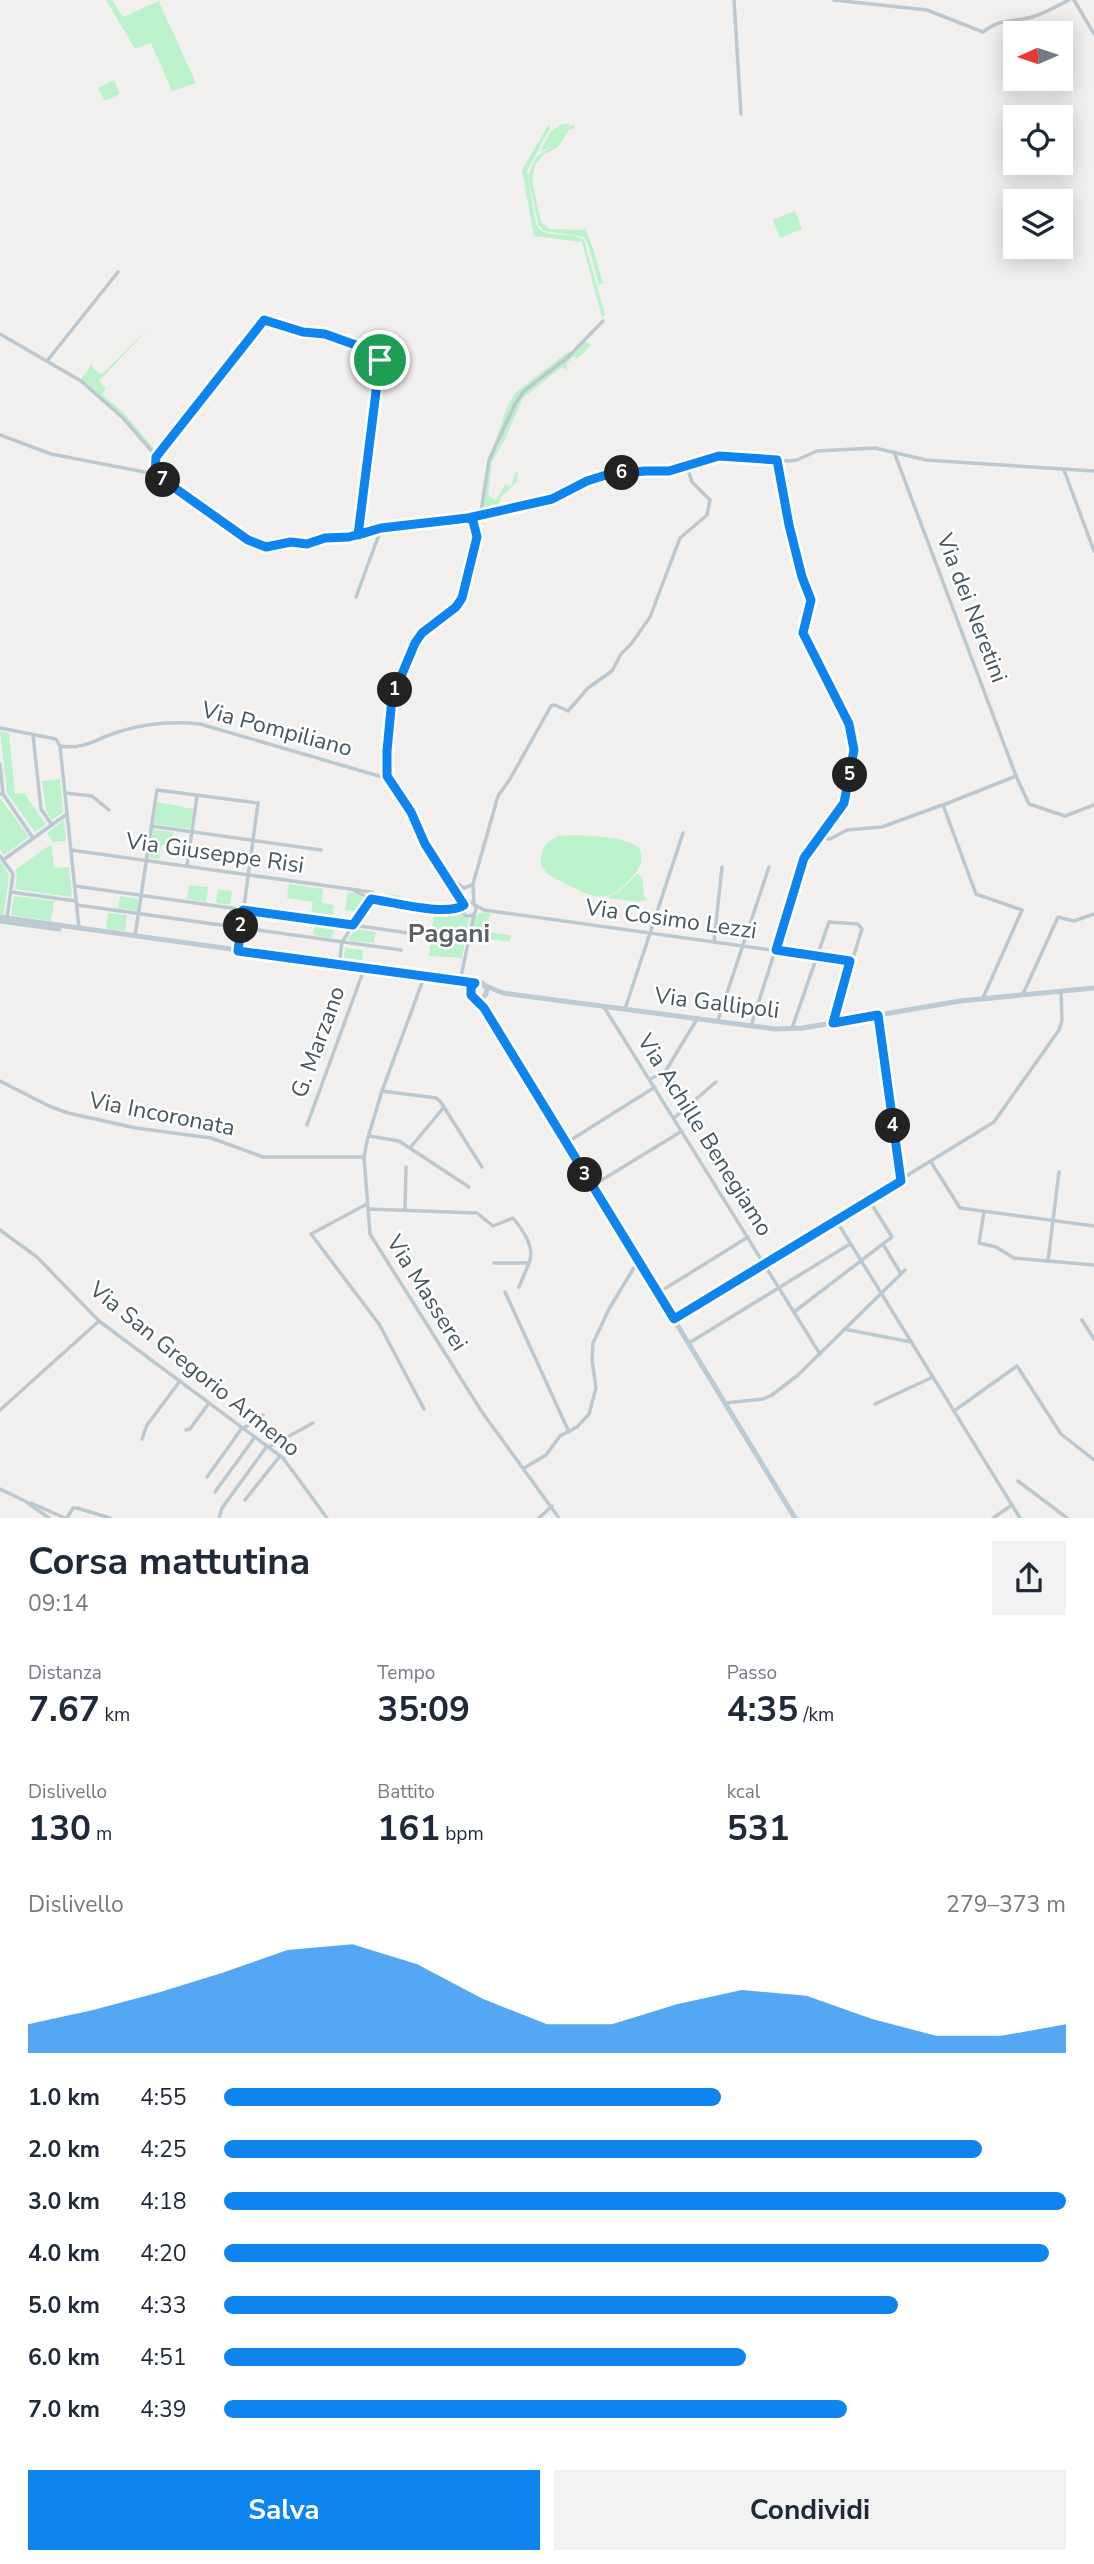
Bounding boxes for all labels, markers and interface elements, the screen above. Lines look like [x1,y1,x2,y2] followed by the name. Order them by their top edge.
[1003,21,1073,91] north arrow
[1003,21,1073,259] map controls
[1003,105,1073,175] button: locate
[1003,189,1073,259] button: layers
[350,330,410,390] pin
[361,341,399,379] icon: arrive
[604,456,640,490] pin: 6
[616,459,627,485] text: 6
[146,462,180,498] pin: 7
[157,466,168,492] text: 7
[929,528,1015,687] street label: Via dei Neretini
[378,672,412,708] pin: 1
[389,676,400,702] text: 1
[197,694,356,764] street label: Via Pompiliano
[832,758,868,792] pin: 5
[844,761,855,787] text: 5
[123,825,306,881] street label: Via Giuseppe Risi
[582,891,759,946] street label: Via Cosimo Lezzi
[224,908,258,944] pin: 2
[235,912,246,938] text: 2
[408,916,490,951] district label: Pagani
[652,980,781,1026] street label: Via Gallipoli
[284,982,352,1102] street label: G. Marzano
[630,1027,780,1242] street label: Via Achille Benegiamo
[86,1084,238,1143] street label: Via Incoronata
[876,1108,910,1144] pin: 4
[887,1112,898,1138] text: 4
[568,1158,602,1192] pin: 3
[579,1161,590,1187] text: 3
[379,1228,475,1357] street label: Via Masserei
[82,1274,307,1464] street label: Via San Gregorio Armeno
[28,1536,310,1587] text: Corsa mattutina
[992,1541,1066,1615] button: share
[28,1588,88,1619] text: 09:14
[28,1660,102,1686] text: Distanza
[377,1660,435,1686] text: Tempo
[727,1660,777,1686] text: Passo
[28,1686,100,1733] text: 7.67
[377,1686,470,1733] text: 35:09
[727,1686,798,1733] text: 4:35
[100,1702,130,1728] text: km
[798,1702,834,1728] text: /km
[28,1779,107,1805] text: Dislivello
[377,1779,435,1805] text: Battito
[727,1779,760,1805] text: kcal
[28,1805,91,1852] text: 130
[377,1805,440,1852] text: 161
[727,1805,790,1852] text: 531
[91,1821,112,1847] text: m
[440,1821,484,1847] text: bpm
[28,1889,124,1920] text: Dislivello
[946,1889,1066,1920] text: 279–373 m
[28,2082,100,2113] text: 1.0 km
[140,2082,187,2113] text: 4:55
[28,2134,100,2165] text: 2.0 km
[140,2134,187,2165] text: 4:25
[28,2186,100,2217] text: 3.0 km
[140,2186,187,2217] text: 4:18
[28,2238,100,2269] text: 4.0 km
[140,2238,187,2269] text: 4:20
[28,2290,100,2321] text: 5.0 km
[140,2290,187,2321] text: 4:33
[28,2342,100,2373] text: 6.0 km
[140,2342,187,2373] text: 4:51
[28,2394,100,2425] text: 7.0 km
[140,2394,187,2425] text: 4:39
[28,2470,540,2550] button: Salva
[554,2470,1066,2550] button: Condividi

